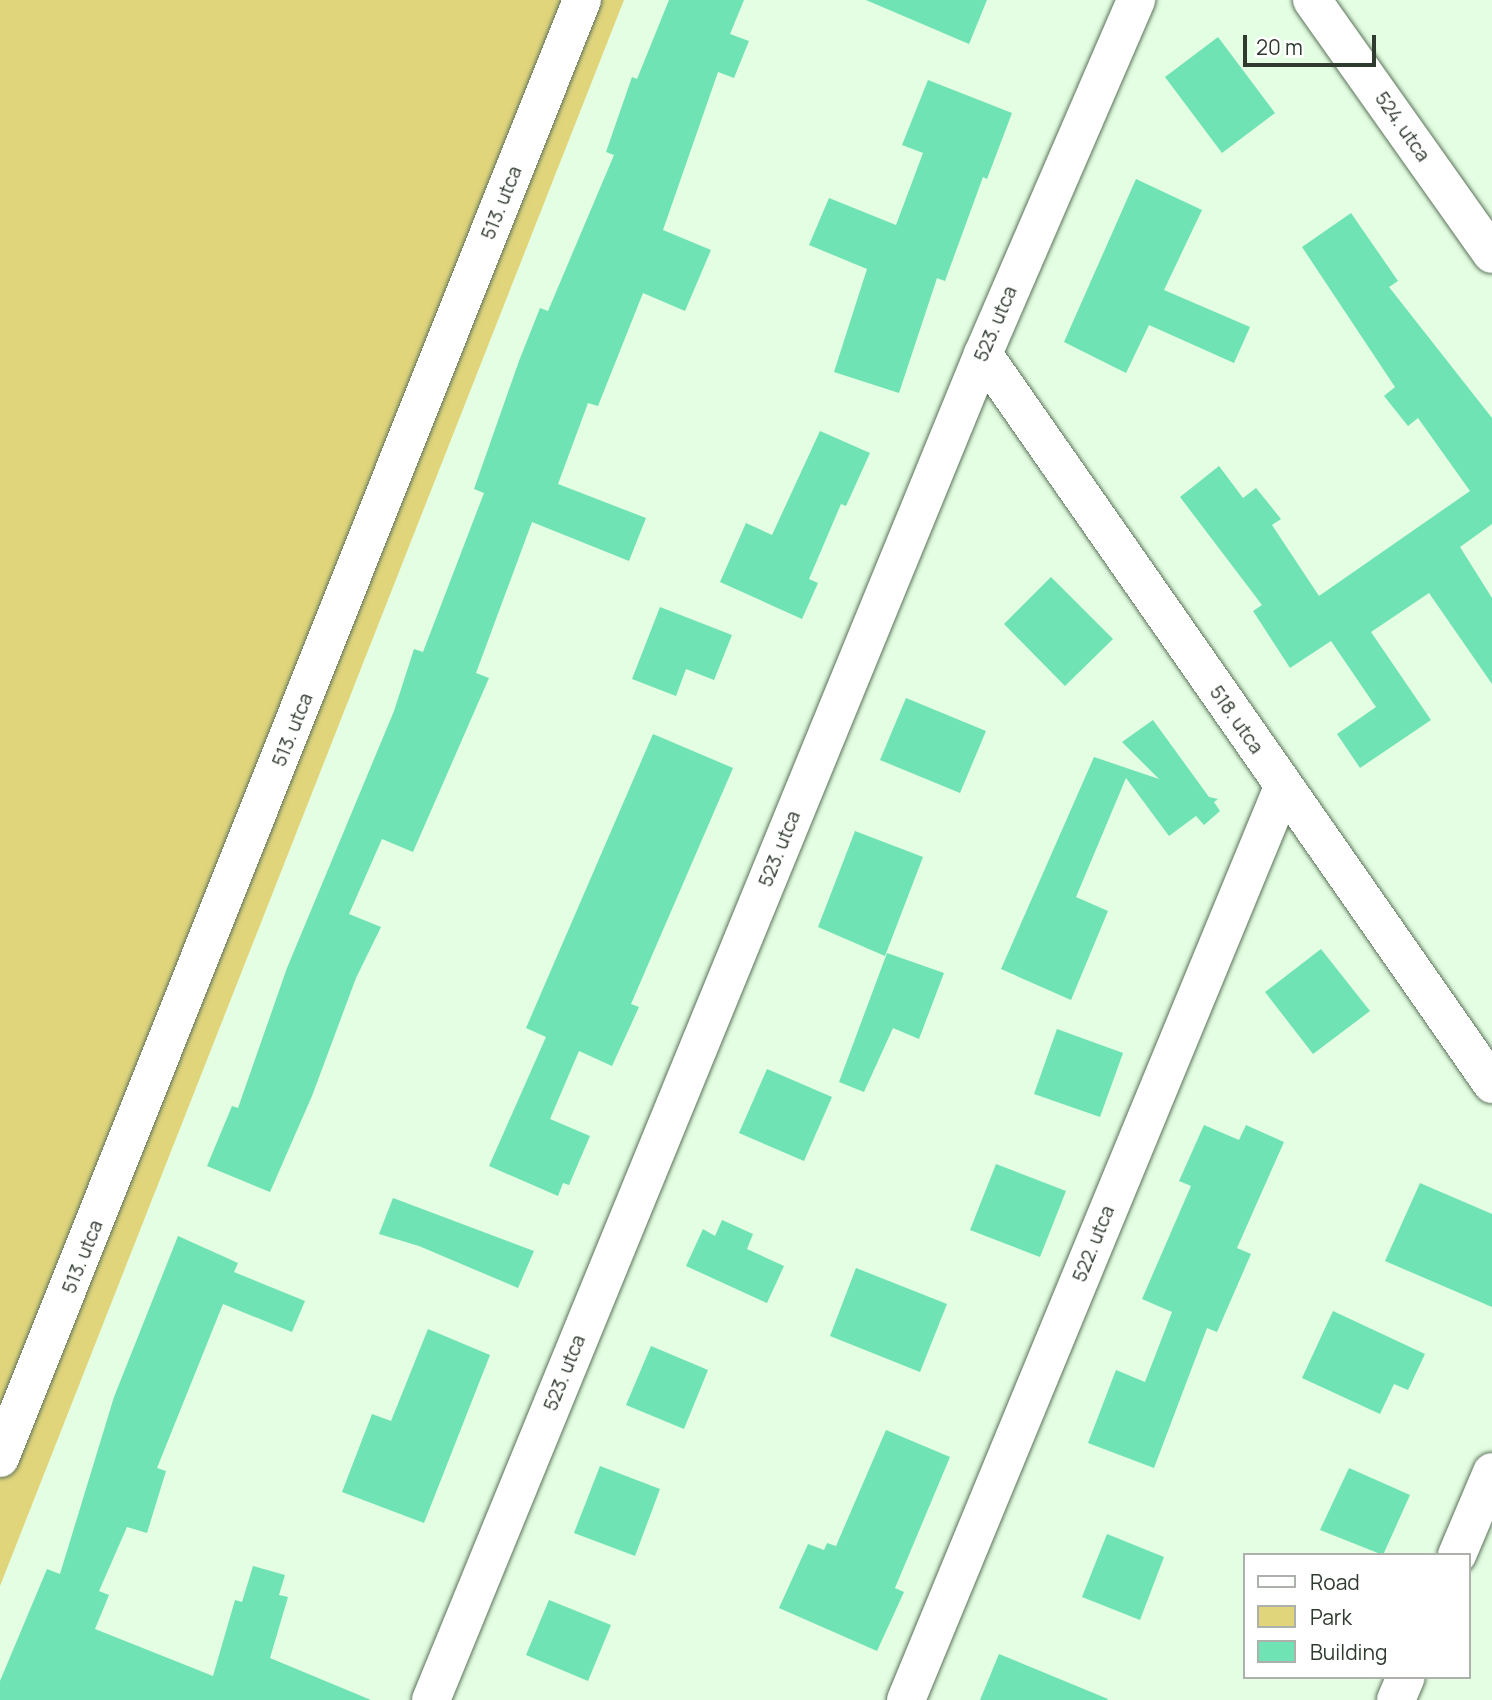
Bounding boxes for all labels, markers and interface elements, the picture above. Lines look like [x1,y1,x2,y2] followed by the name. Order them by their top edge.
[1247,21,1380,65] scale bar
[1256,33,1303,61] text: 20 m
[1370,88,1434,166] street label: 524. utca
[477,163,527,243] street label: 513. utca
[970,283,1022,365] street label: 523. utca
[1204,682,1268,758] street label: 518. utca
[268,690,318,770] street label: 513. utca
[754,808,806,890] street label: 523. utca
[1068,1203,1120,1285] street label: 522. utca
[58,1217,108,1297] street label: 513. utca
[539,1332,591,1414] street label: 523. utca
[1244,1553,1471,1679] legend
[1310,1568,1360,1596] text: Road
[1310,1603,1352,1631] text: Park
[1310,1638,1387,1666] text: Building

